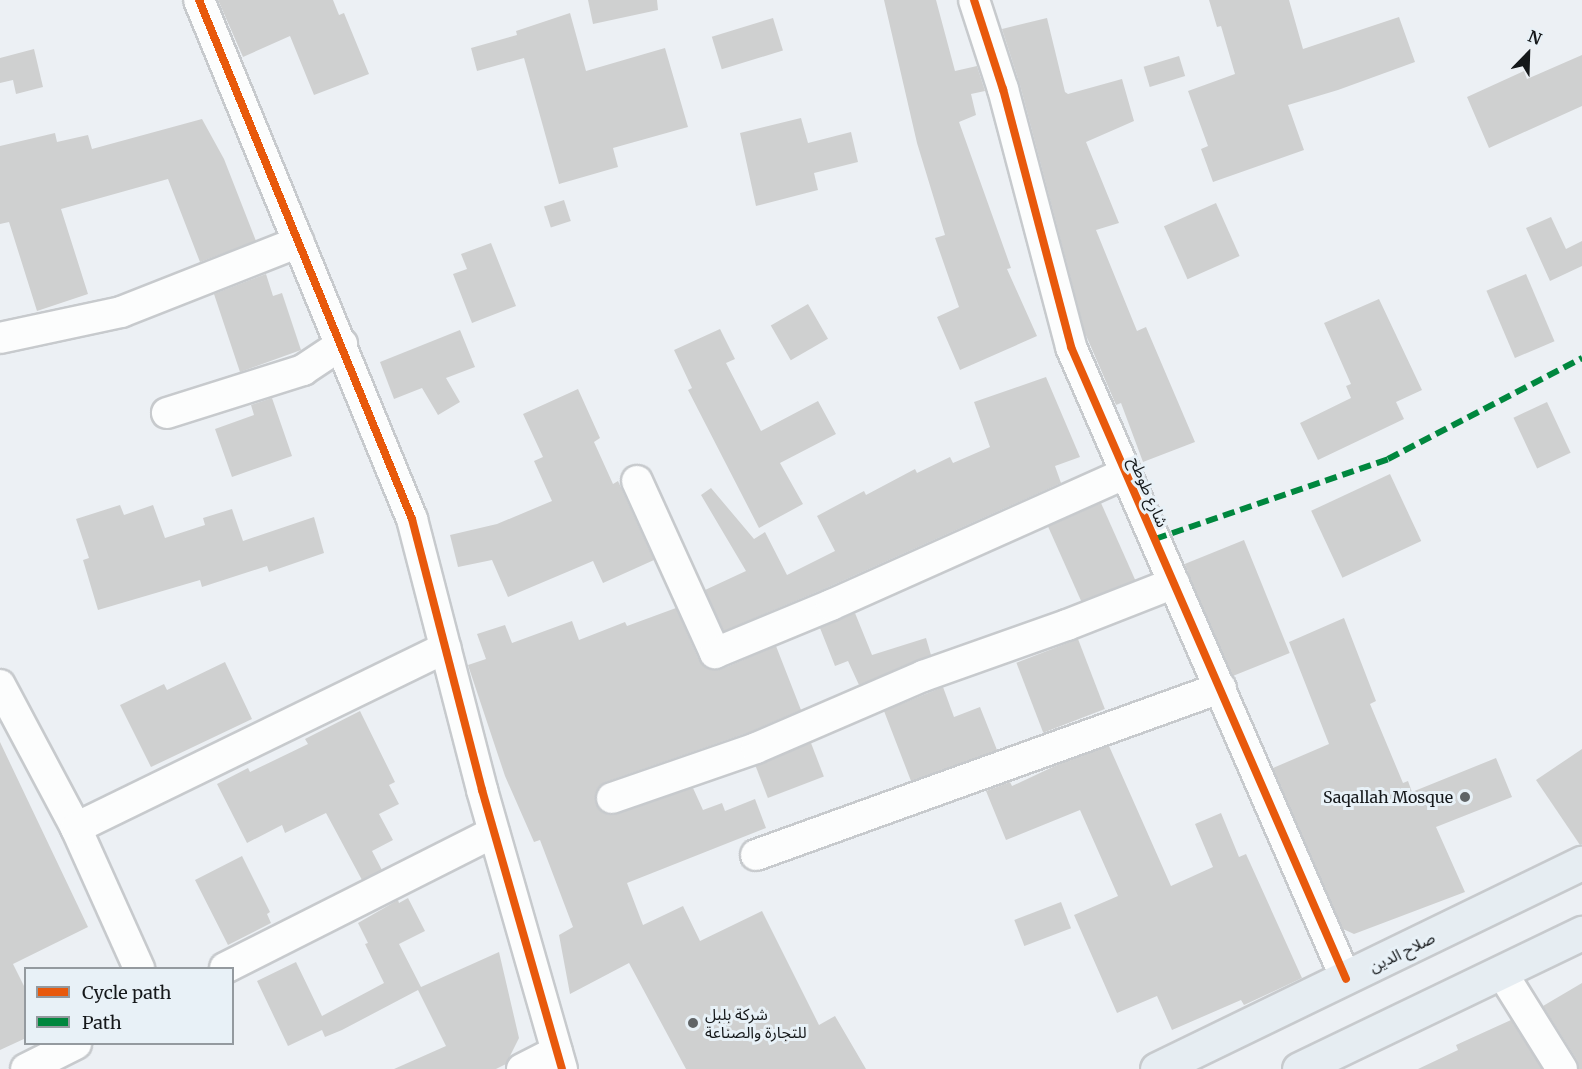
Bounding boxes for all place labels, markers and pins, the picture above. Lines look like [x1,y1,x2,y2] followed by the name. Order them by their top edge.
[1323,787,1453,807] place label: Saqallah Mosque
[1458,790,1472,804] marker: Saqallah Mosque
[705,1004,807,1042] place label: شركة بلبل للتجارة والصناعة
[686,1016,700,1030] marker: شركة بلبل للتجارة والصناعة

